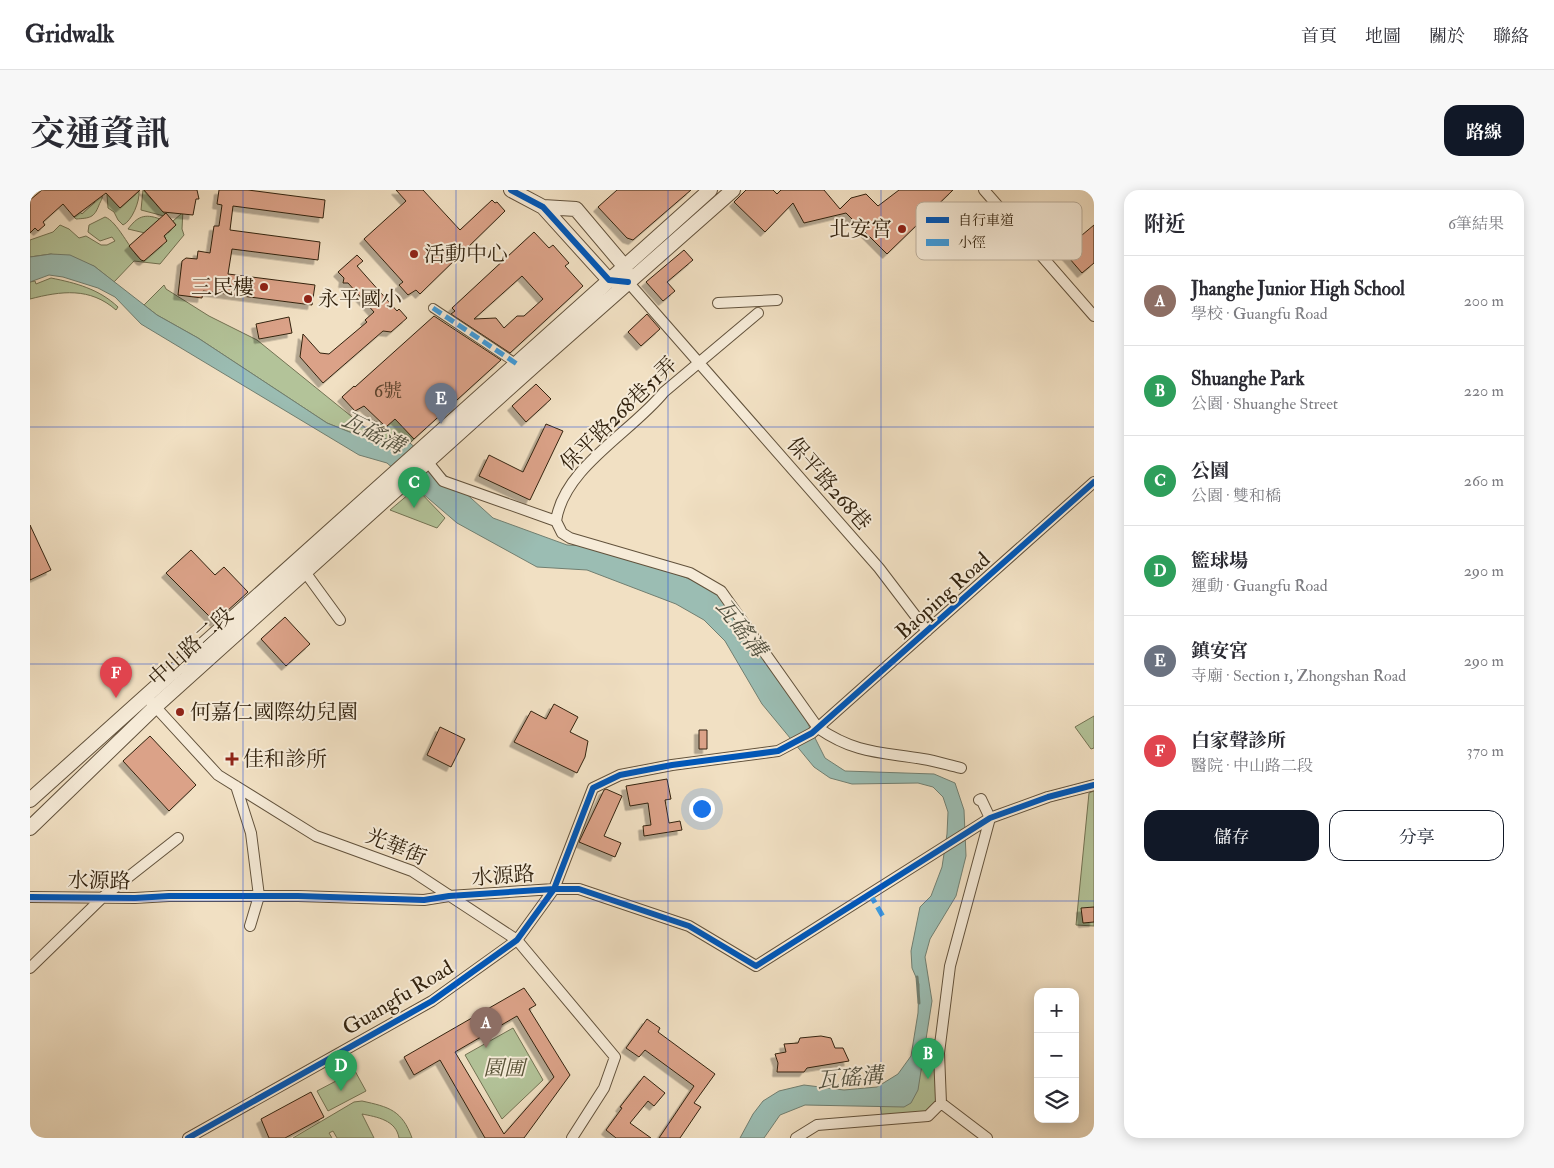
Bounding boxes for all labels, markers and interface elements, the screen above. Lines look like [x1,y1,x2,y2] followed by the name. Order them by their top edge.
[25,19,114,50] text: Gridwalk
[1301,25,1337,48] text: 首頁
[1365,25,1401,48] text: 地圖
[1429,25,1465,48] text: 關於
[1493,25,1529,48] text: 聯絡
[1444,105,1524,156] button: 路線
[30,112,170,156] text: 交通資訊
[916,202,1082,260] legend
[1144,211,1186,238] text: 附近
[958,212,1014,229] text: 自行車道
[1448,214,1504,234] text: 6筆結果
[829,216,892,243] place label: 北安宮
[896,223,908,235] marker: 北安宮
[958,234,986,251] text: 小徑
[424,241,508,268] place label: 活動中心
[408,248,420,260] marker: 活動中心
[191,274,254,301] place label: 三民樓
[1191,277,1405,301] text: Jhanghe Junior High School
[258,281,270,293] marker: 三民樓
[318,286,402,313] place label: 永平國小
[1155,291,1165,311] text: A
[1464,291,1504,311] text: 200 m
[302,293,314,305] marker: 永平國小
[1191,304,1328,324] text: 學校 · Guangfu Road
[555,351,683,477] street label: 保平路268巷51弄
[1191,367,1305,391] text: Shuanghe Park
[374,379,402,403] house number: 6號
[1155,381,1165,401] text: B
[1464,381,1504,401] text: 220 m
[425,383,457,424] pin: E
[1191,394,1338,414] text: 公園 · Shuanghe Street
[337,406,411,462] water label: 瓦磘溝
[781,432,877,536] street label: 保平路268巷
[1191,459,1229,483] text: 公園
[398,467,430,508] pin: C
[1154,471,1166,491] text: C
[1464,471,1504,491] text: 260 m
[1191,486,1281,506] text: 公園 · 雙和橋
[890,546,996,646] street label: Baoping Road
[1191,549,1248,573] text: 籃球場
[1153,561,1167,581] text: D
[1464,561,1504,581] text: 290 m
[1191,576,1328,596] text: 運動 · Guangfu Road
[710,593,774,665] water label: 瓦磘溝
[143,602,239,692] street label: 中山路二段
[1191,639,1248,663] text: 鎮安宮
[1154,651,1166,671] text: E
[1464,651,1504,671] text: 290 m
[100,657,132,698] pin: F
[1191,666,1406,686] text: 寺廟 · Section 1, Zhongshan Road
[190,699,358,726] place label: 何嘉仁國際幼兒園
[174,706,186,718] marker: 何嘉仁國際幼兒園
[1191,729,1286,753] text: 白家聲診所
[1155,741,1165,761] text: F
[1467,741,1504,761] text: 370 m
[243,746,327,773] place label: 佳和診所
[225,752,239,766] marker: 佳和診所
[1191,756,1313,776] text: 醫院 · 中山路二段
[689,796,715,822] your location
[1144,810,1319,861] button: 儲存
[1329,810,1504,861] button: 分享
[362,822,430,872] street label: 光華街
[471,860,535,892] street label: 水源路
[67,867,131,895] street label: 水源路
[338,954,459,1042] street label: Guangfu Road
[1034,988,1079,1123] map controls
[1034,988,1079,1033] button: +
[470,1007,502,1048] pin: A
[1034,1033,1079,1078] button: −
[912,1038,944,1079] pin: B
[325,1050,357,1091] pin: D
[483,1055,528,1082] park label: 園圃
[816,1061,887,1095] water label: 瓦磘溝
[1034,1078,1079,1123] button: layers

